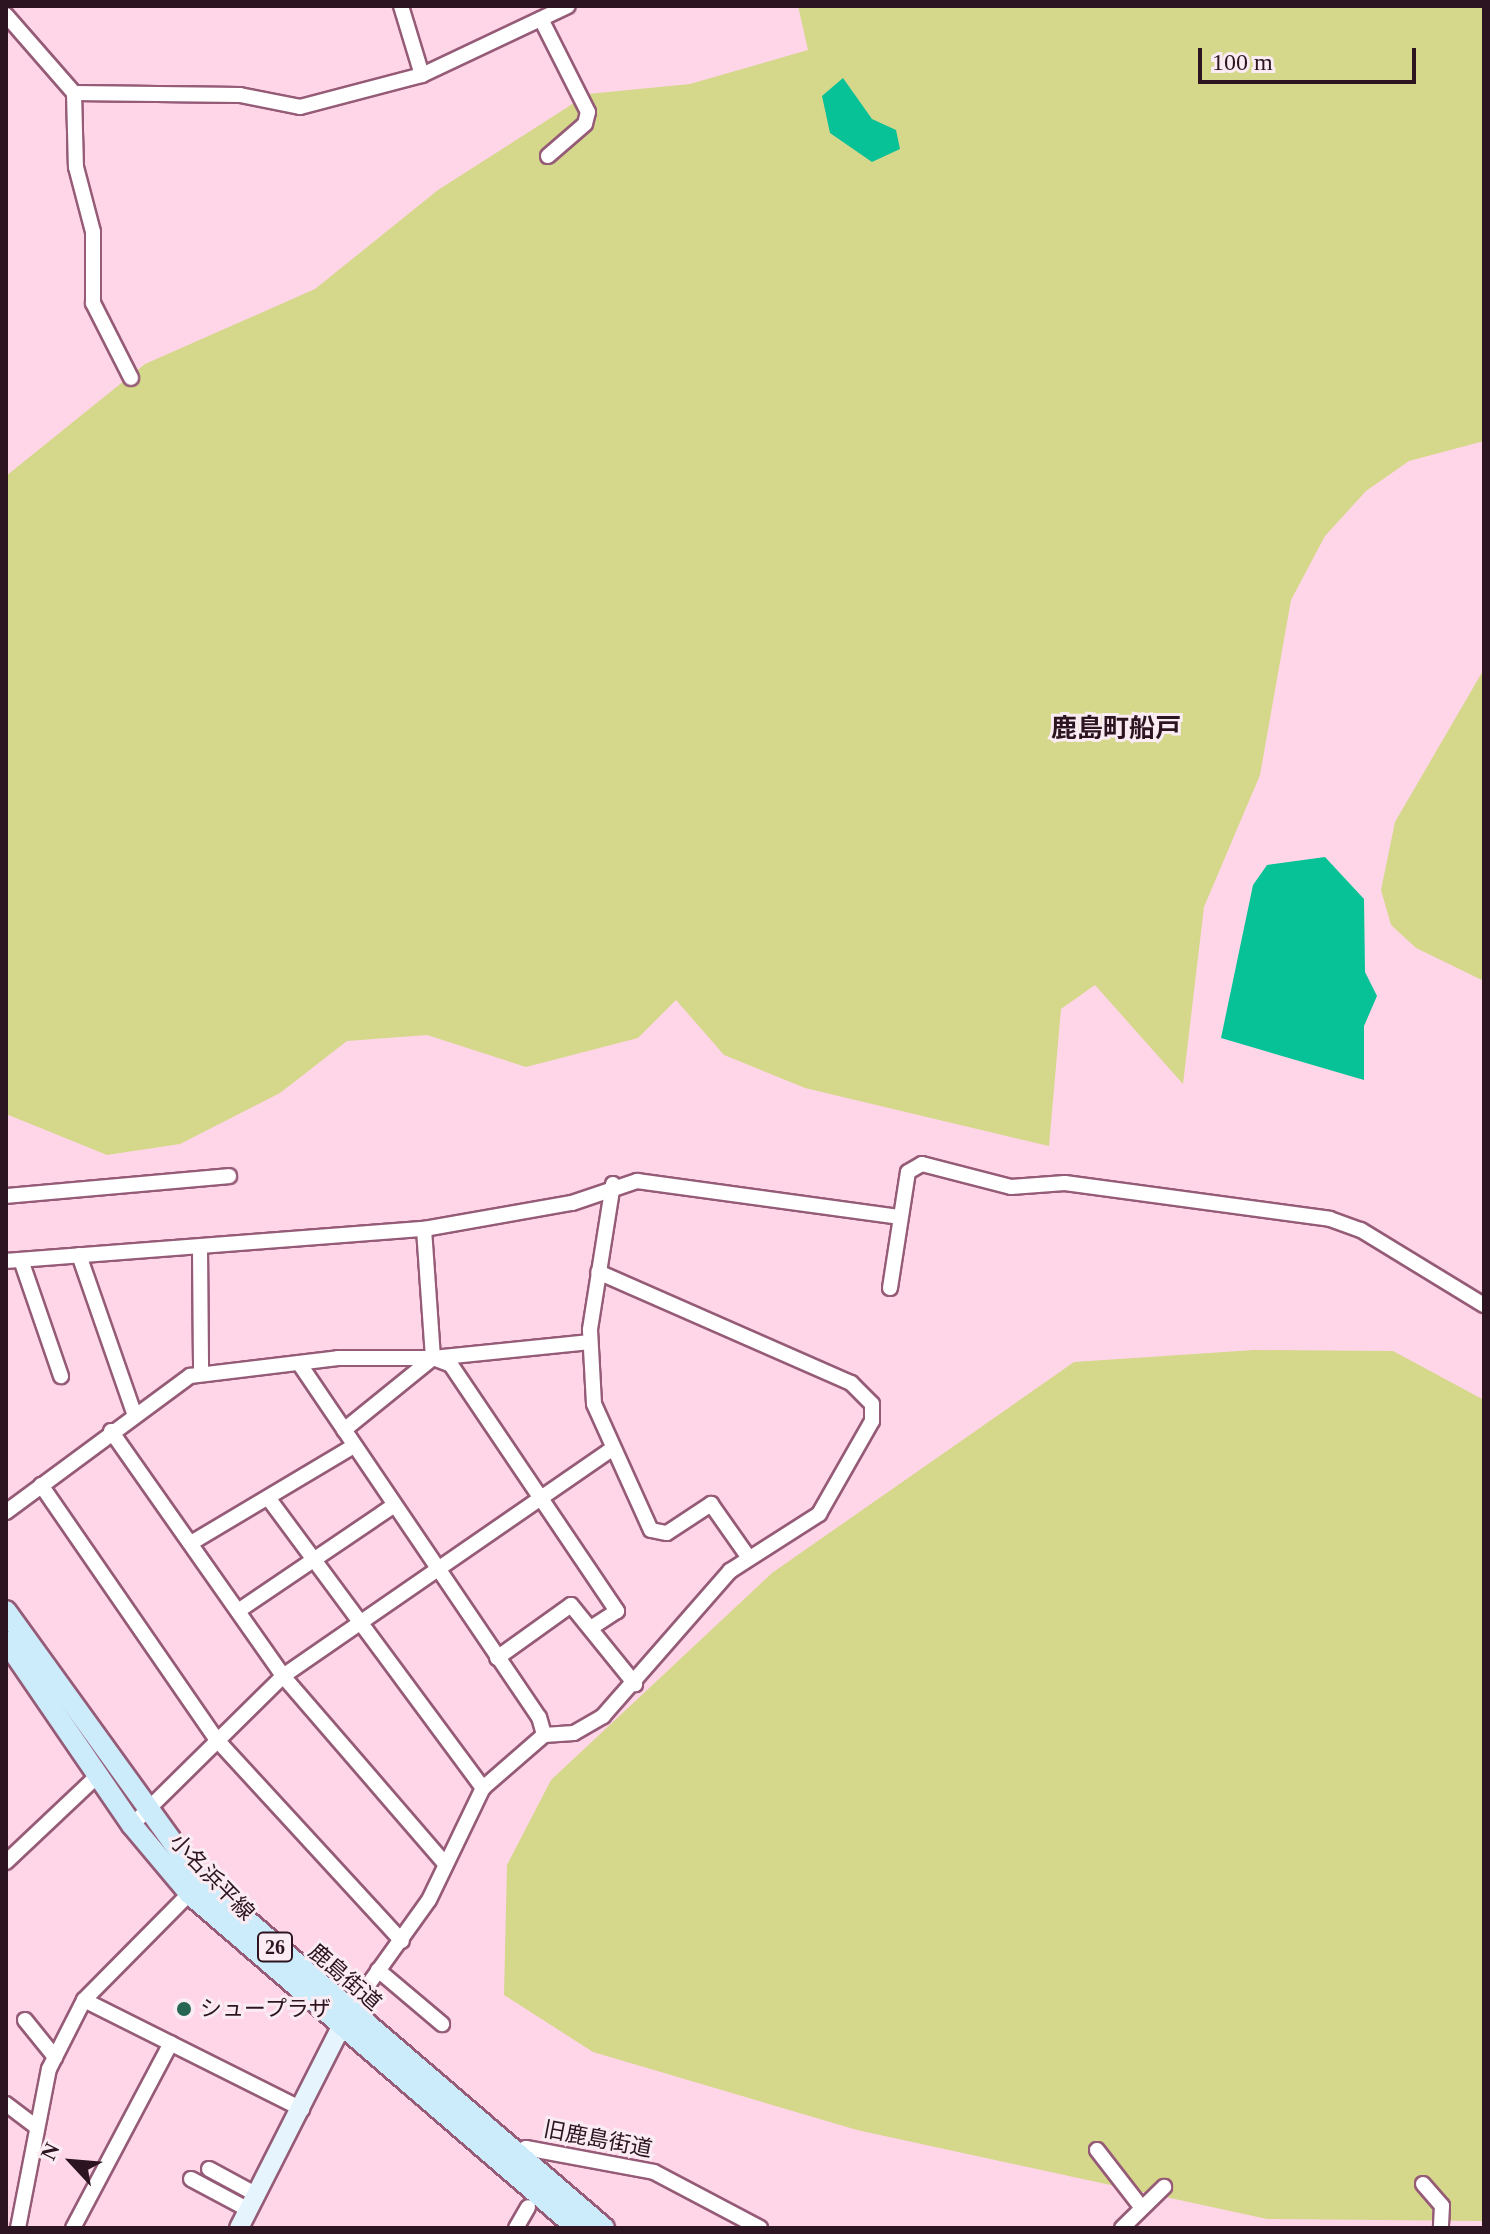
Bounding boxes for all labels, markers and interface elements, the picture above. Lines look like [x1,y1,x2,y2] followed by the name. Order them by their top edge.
[1202,32,1420,82] scale bar
[1212,49,1273,75] text: 100 m
[1051,713,1181,745] district label: 鹿島町船戸
[164,1828,260,1926] street label: 小名浜平線
[257,1931,293,1963] road number: 26
[303,1938,387,2016] street label: 鹿島街道
[200,1996,332,2022] place label: シュープラザ
[175,2000,193,2018] marker: シュープラザ
[541,2116,655,2162] street label: 旧鹿島街道
[32,2122,112,2202] north arrow
[35,2139,65,2164] text: N

